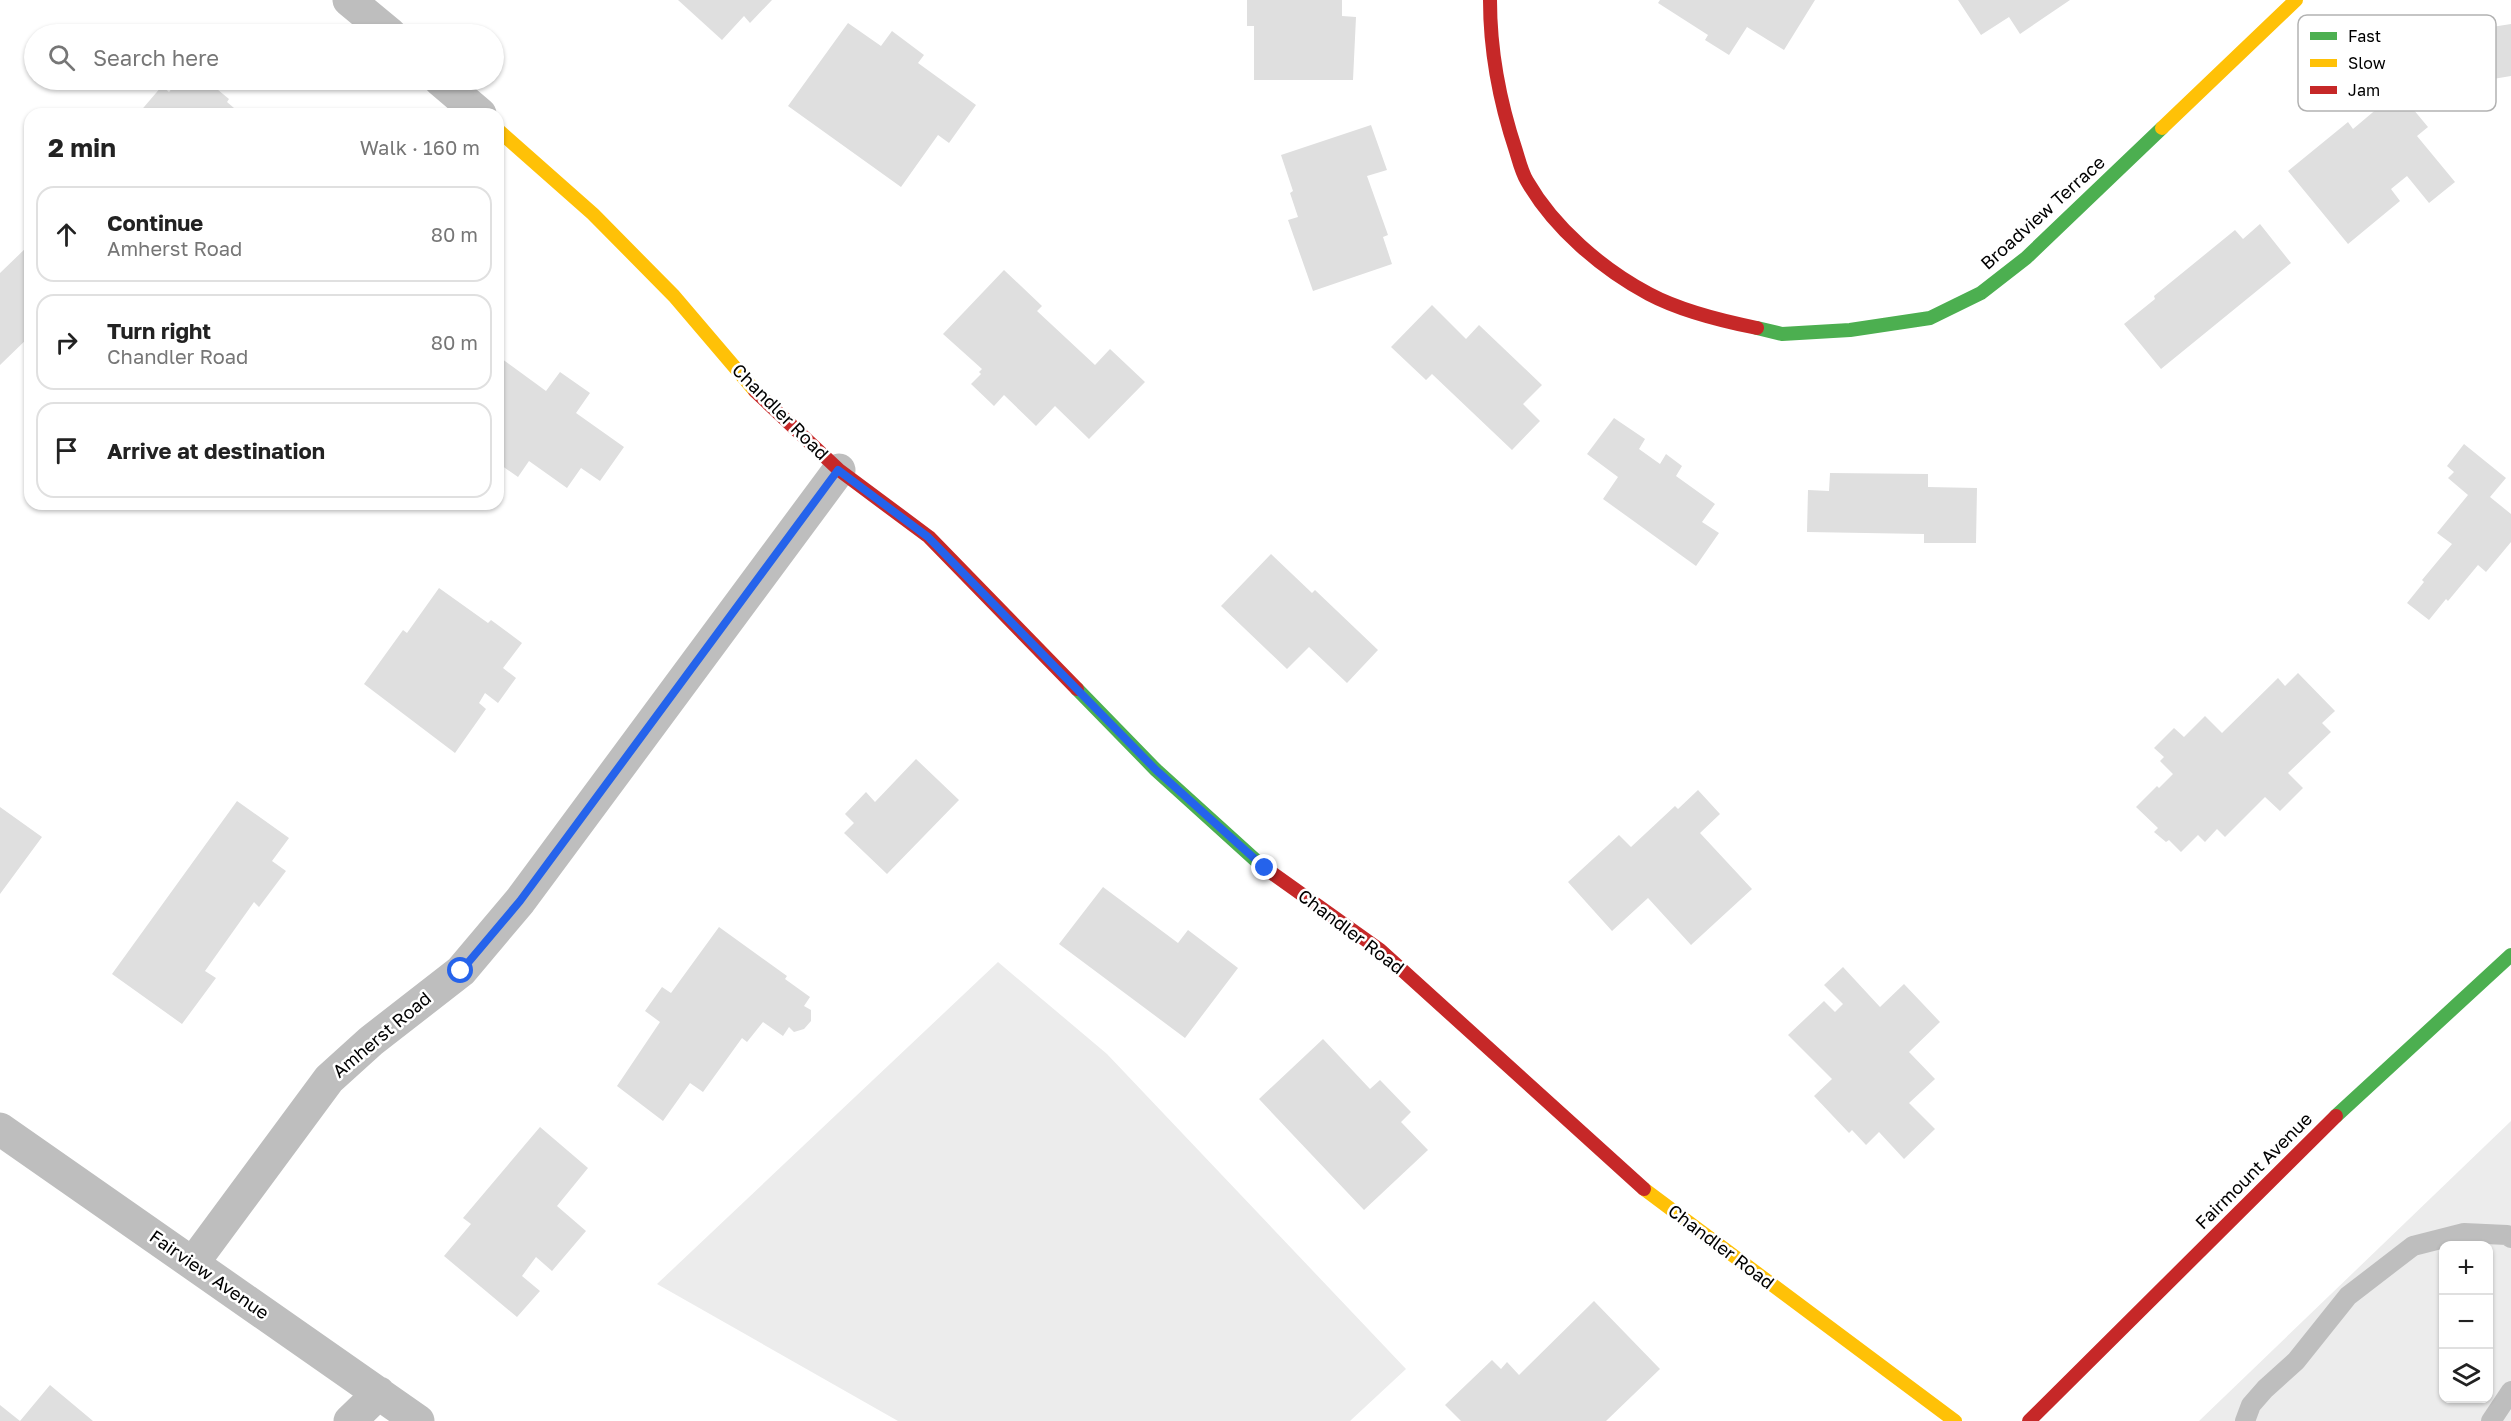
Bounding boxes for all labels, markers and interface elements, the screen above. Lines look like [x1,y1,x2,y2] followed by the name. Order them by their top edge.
[2298,15,2496,111] legend
[24,24,504,90] search box
[2348,26,2381,46] text: Fast
[45,41,78,74] icon: search
[93,44,219,71] text: Search here
[2348,53,2386,73] text: Slow
[2348,80,2380,100] text: Jam
[48,132,116,163] text: 2 min
[360,135,480,159] text: Walk · 160 m
[1976,151,2109,274] street label: Broadview Terrace
[107,209,203,236] text: Continue
[50,218,83,251] icon: ahead
[431,222,478,246] text: 80 m
[107,236,242,260] text: Amherst Road
[107,317,211,344] text: Turn right
[50,326,83,359] icon: right
[431,330,478,354] text: 80 m
[107,344,248,368] text: Chandler Road
[728,359,833,464] street label: Chandler Road
[50,434,83,467] icon: arrive
[107,437,325,464] text: Arrive at destination
[1251,854,1277,880] route end
[1294,884,1409,978] street label: Chandler Road
[447,957,473,983] route start
[328,987,435,1082] street label: Amherst Road
[2190,1107,2316,1233] street label: Fairmount Avenue
[1664,1199,1779,1293] street label: Chandler Road
[146,1225,274,1324] street label: Fairview Avenue
[2439,1241,2493,1403] map controls
[2439,1241,2493,1295] button: +
[2439,1295,2493,1349] button: −
[2439,1349,2493,1403] button: layers

